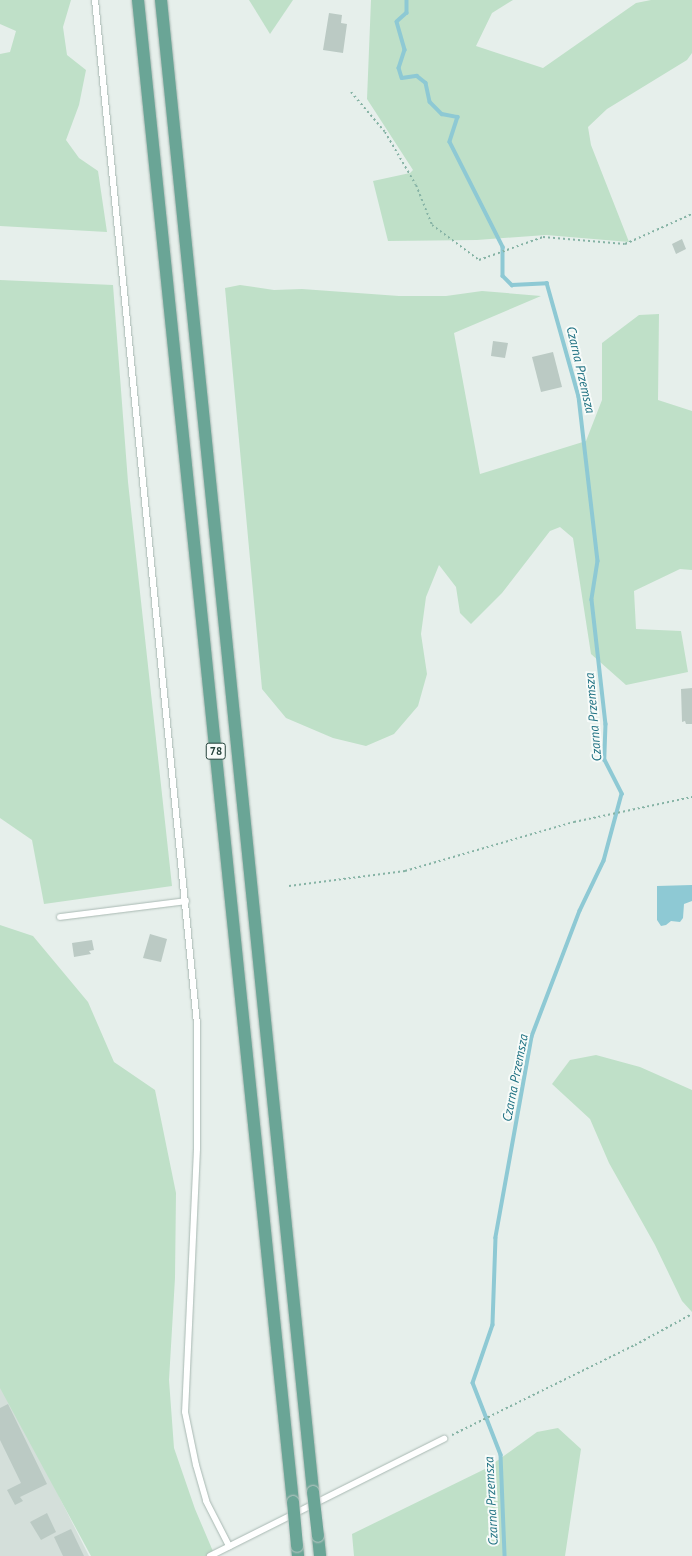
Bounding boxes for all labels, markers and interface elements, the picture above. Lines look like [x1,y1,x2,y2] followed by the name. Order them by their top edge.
[562,325,598,415] water label: Czarna Przemsza
[582,672,606,762] water label: Czarna Przemsza
[205,742,227,760] road number: 78
[500,1033,532,1123] water label: Czarna Przemsza
[482,1456,502,1546] water label: Czarna Przemsza

